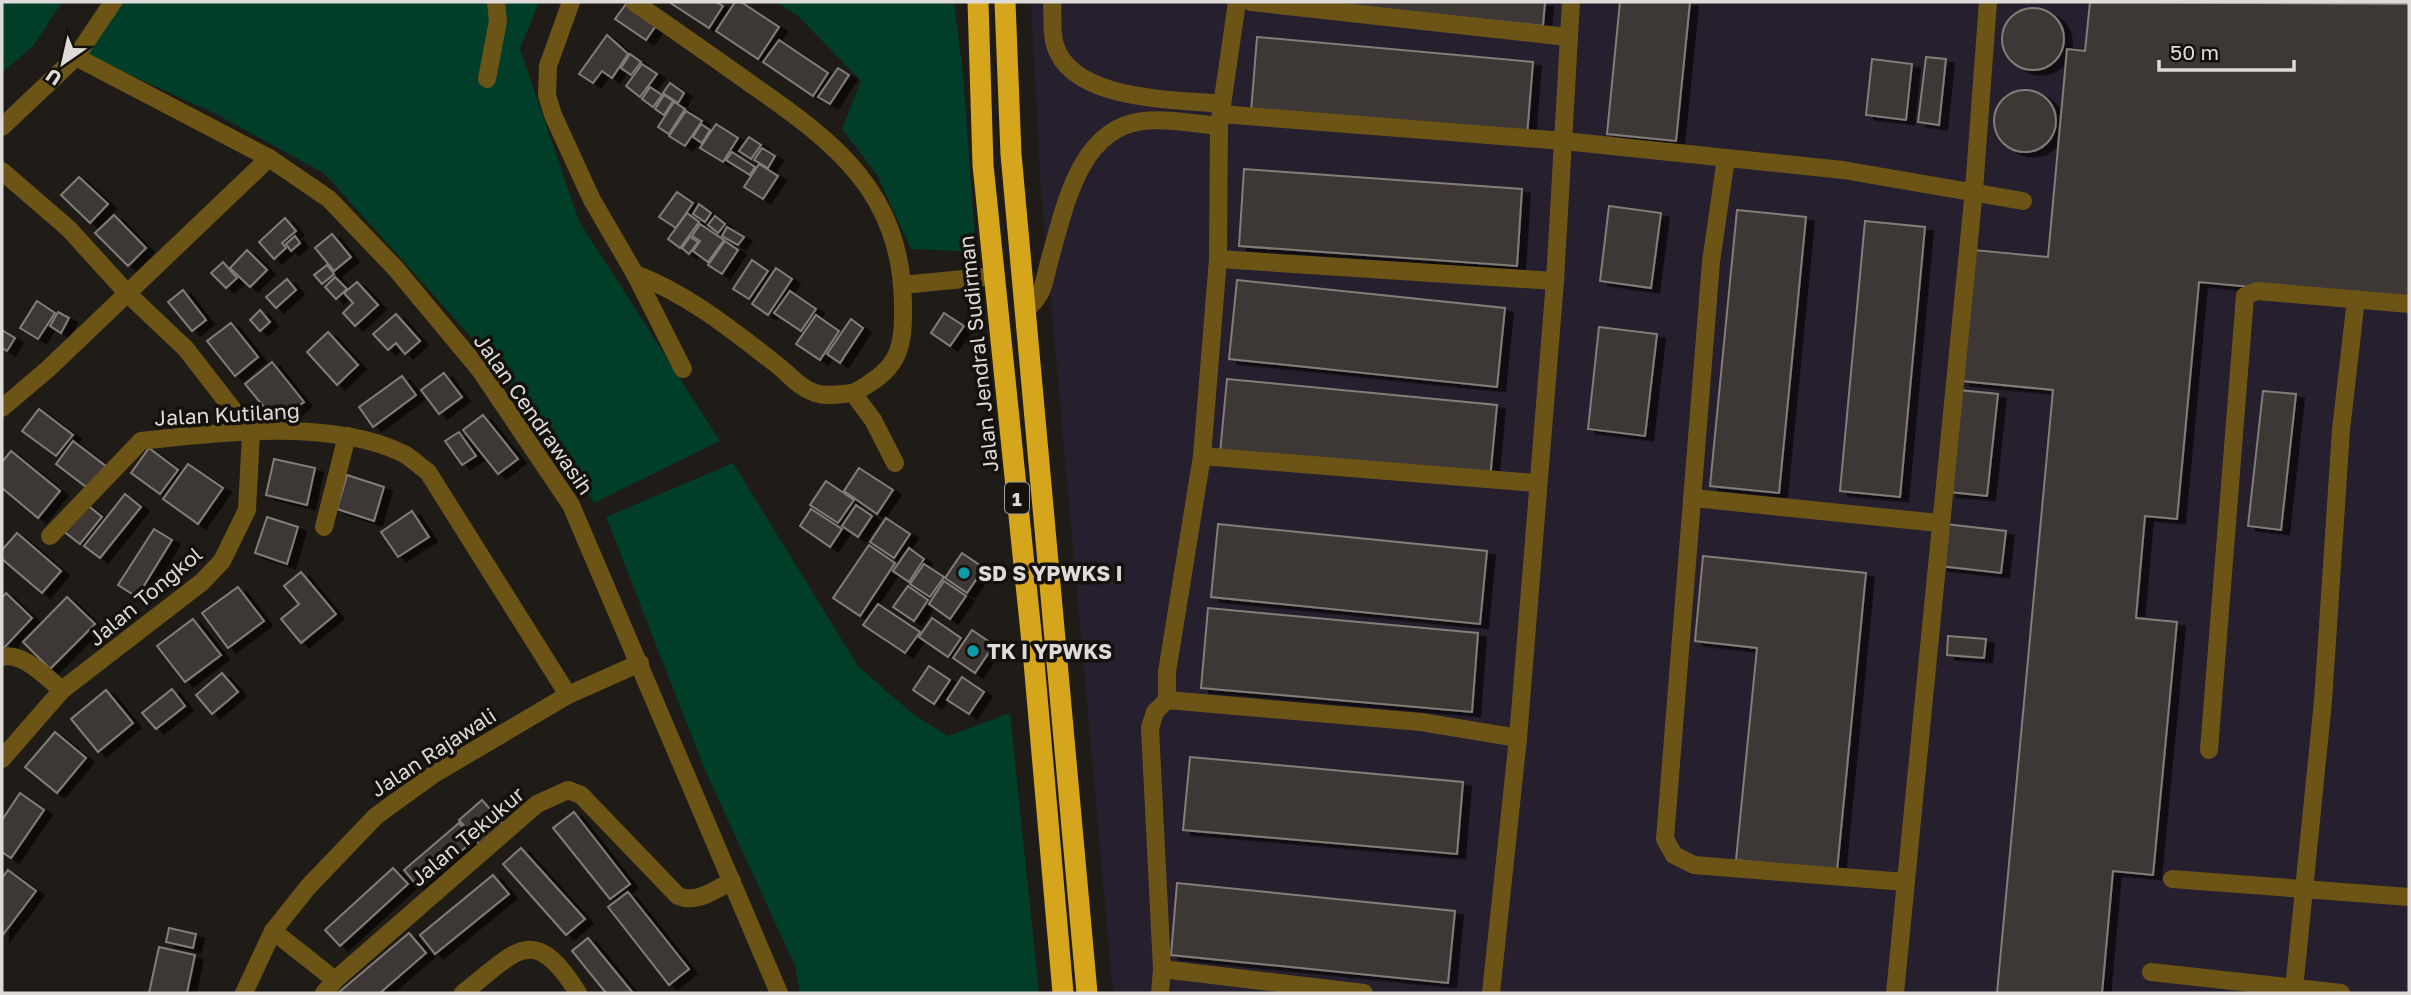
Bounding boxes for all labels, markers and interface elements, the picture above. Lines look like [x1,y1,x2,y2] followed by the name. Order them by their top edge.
[28,28,98,98] north arrow
[2159,28,2294,72] scale bar
[2170,39,2219,65] text: 50 m
[41,64,65,91] text: U
[953,234,1003,474] street label: Jalan Jendral Sudirman
[469,329,599,499] street label: Jalan Cendrawasih
[154,397,300,431] street label: Jalan Kutilang
[1005,482,1029,513] road number: 1
[83,541,207,651] street label: Jalan Tongkol
[978,560,1123,586] place label: SD S YPWKS I
[956,565,972,581] marker: SD S YPWKS I
[987,638,1112,664] place label: TK I YPWKS
[965,643,981,659] marker: TK I YPWKS
[365,702,501,802] street label: Jalan Rajawali
[405,781,529,891] street label: Jalan Tekukur

